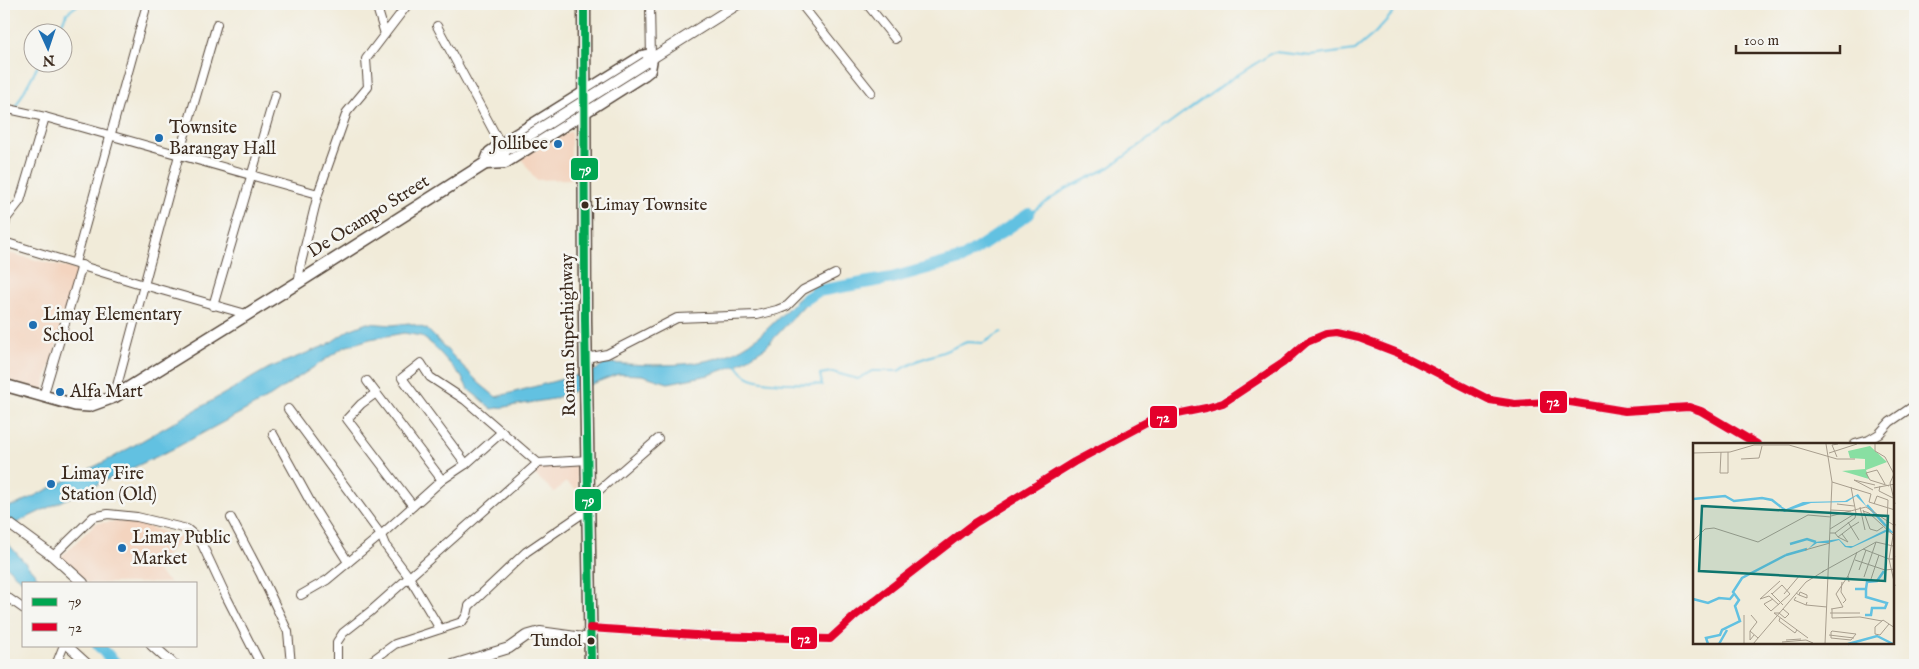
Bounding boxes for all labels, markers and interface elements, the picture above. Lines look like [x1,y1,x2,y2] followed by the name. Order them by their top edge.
[22,22,72,72] north arrow
[1736,22,1840,54] scale bar
[1744,31,1780,50] text: 100 m
[42,51,56,69] text: N
[169,117,276,161] place label: Townsite Barangay Hall
[153,132,165,144] marker: Townsite Barangay Hall
[489,133,548,156] place label: Jollibee
[552,138,564,150] marker: Jollibee
[570,157,599,181] line badge: 79
[579,161,591,179] text: 79
[304,170,434,264] street label: De Ocampo Street
[594,195,707,216] place label: Limay Townsite
[580,200,590,210] marker: Limay Townsite
[556,253,582,417] street label: Roman Superhighway
[43,304,182,348] place label: Limay Elementary School
[27,319,39,331] marker: Limay Elementary School
[69,381,143,404] place label: Alfa Mart
[54,386,66,398] marker: Alfa Mart
[1539,390,1568,414] line badge: 72
[1546,393,1560,411] text: 72
[1149,405,1178,429] line badge: 72
[1156,409,1170,427] text: 72
[1693,443,1894,644] inset map
[61,463,157,507] place label: Limay Fire Station (Old)
[45,478,57,490] marker: Limay Fire Station (Old)
[574,488,602,512] line badge: 79
[582,492,594,510] text: 79
[132,527,231,571] place label: Limay Public Market
[116,542,128,554] marker: Limay Public Market
[22,582,198,646] legend
[68,592,82,611] text: 79
[68,618,82,637] text: 72
[790,626,818,650] line badge: 72
[797,630,811,648] text: 72
[530,631,582,652] place label: Tundol
[586,636,596,646] marker: Tundol

